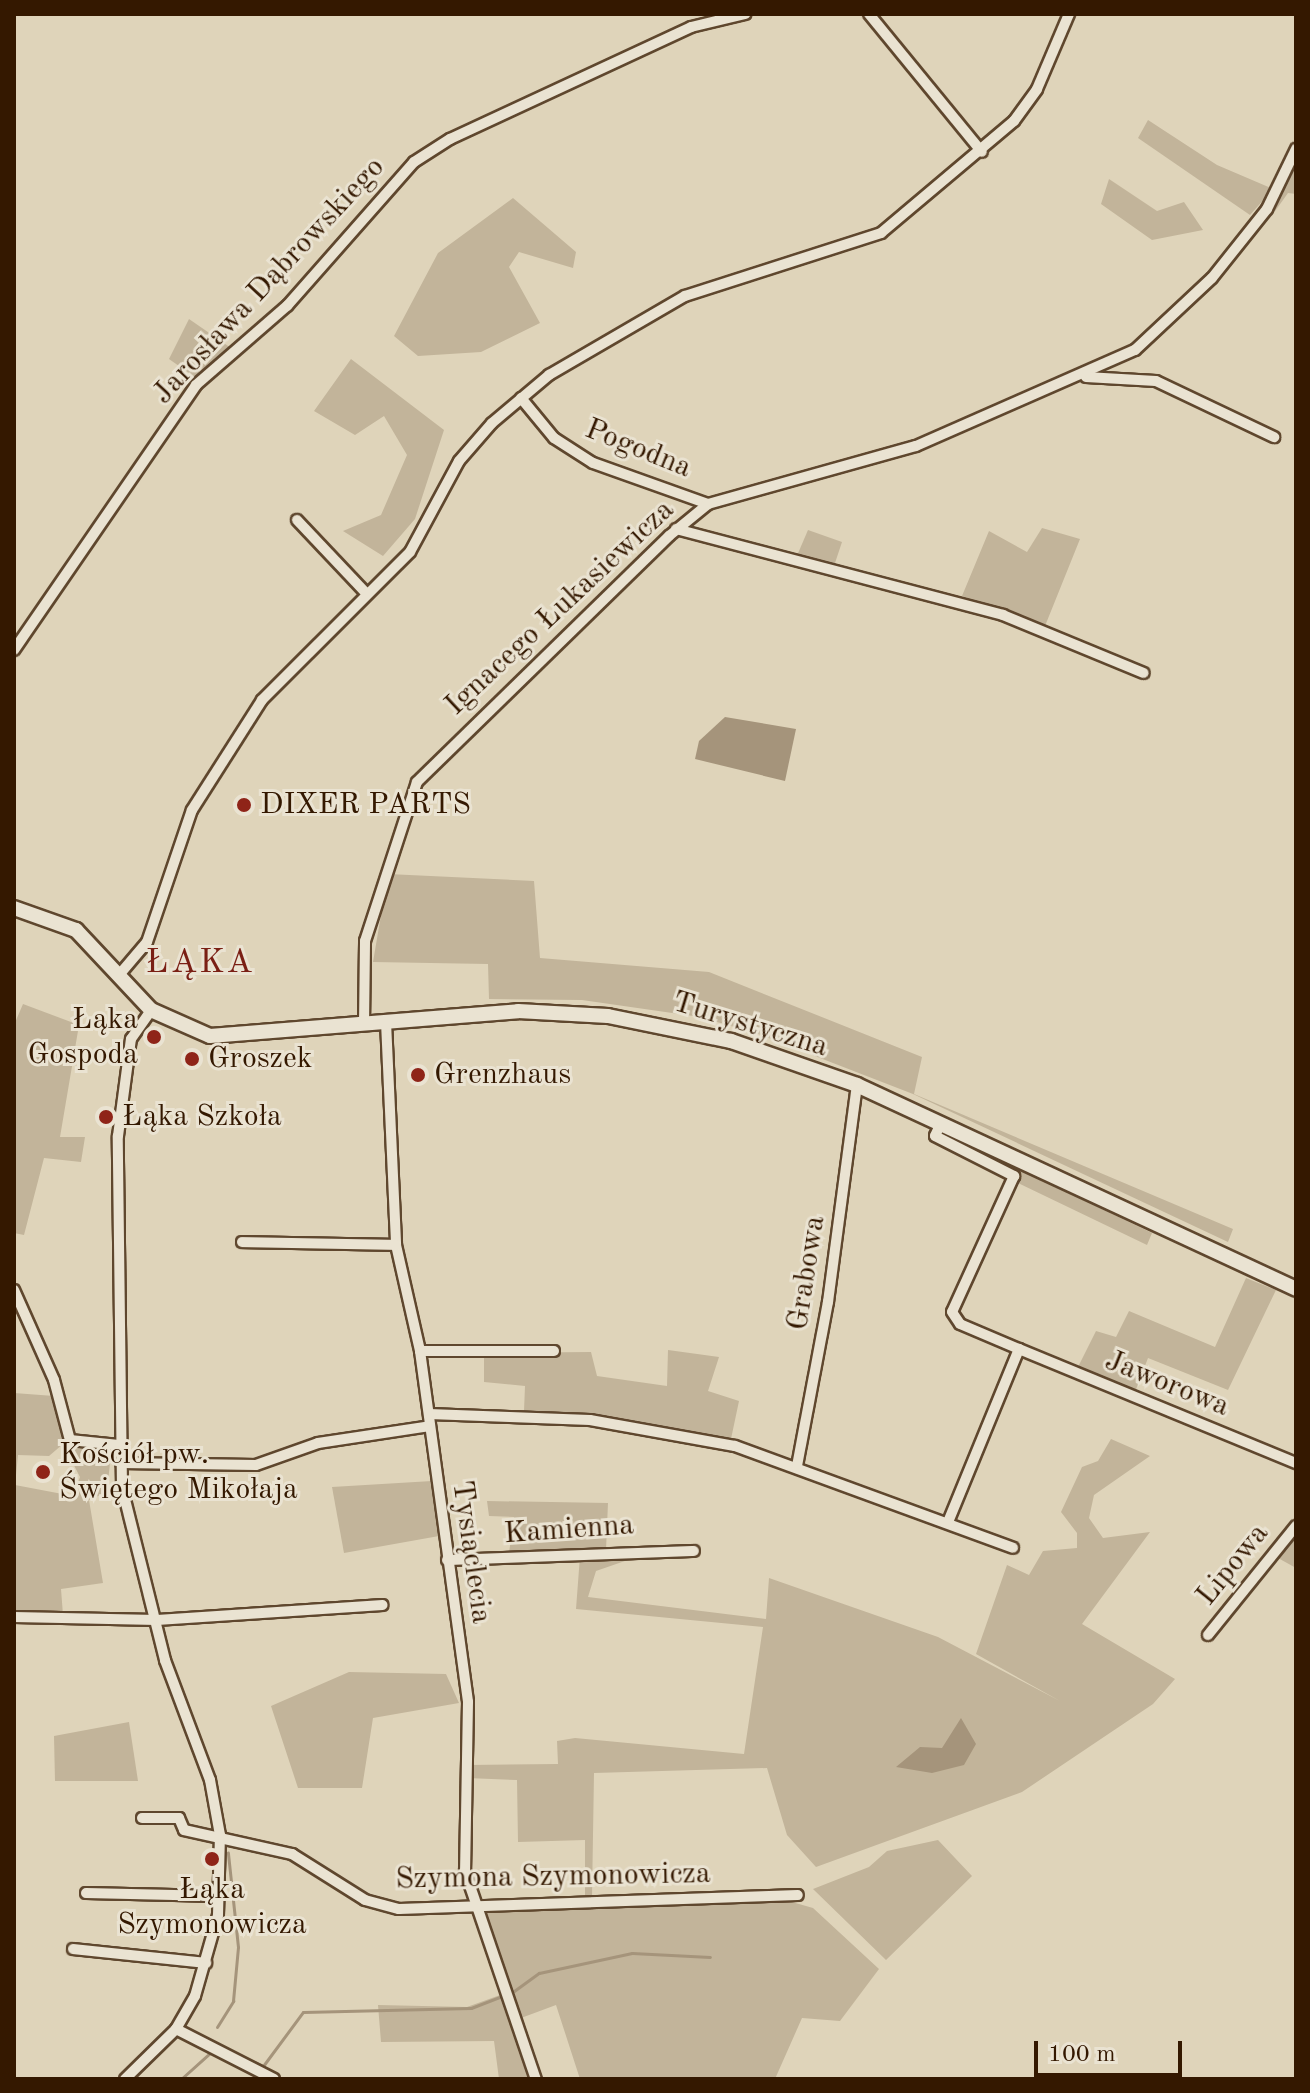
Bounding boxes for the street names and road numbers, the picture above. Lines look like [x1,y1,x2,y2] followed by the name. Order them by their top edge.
[145,150,393,412] street label: Jarosława Dąbrowskiego
[580,411,696,487] street label: Pogodna
[438,493,682,723] street label: Ignacego Łukasiewicza
[668,984,832,1066] street label: Turystyczna
[780,1213,834,1333] street label: Grabowa
[1100,1343,1234,1425] street label: Jaworowa
[443,1478,499,1626] street label: Tysiąclecia
[503,1507,635,1553] street label: Kamienna
[1189,1517,1277,1613] street label: Lipowa
[395,1856,711,1898] street label: Szymona Szymonowicza

